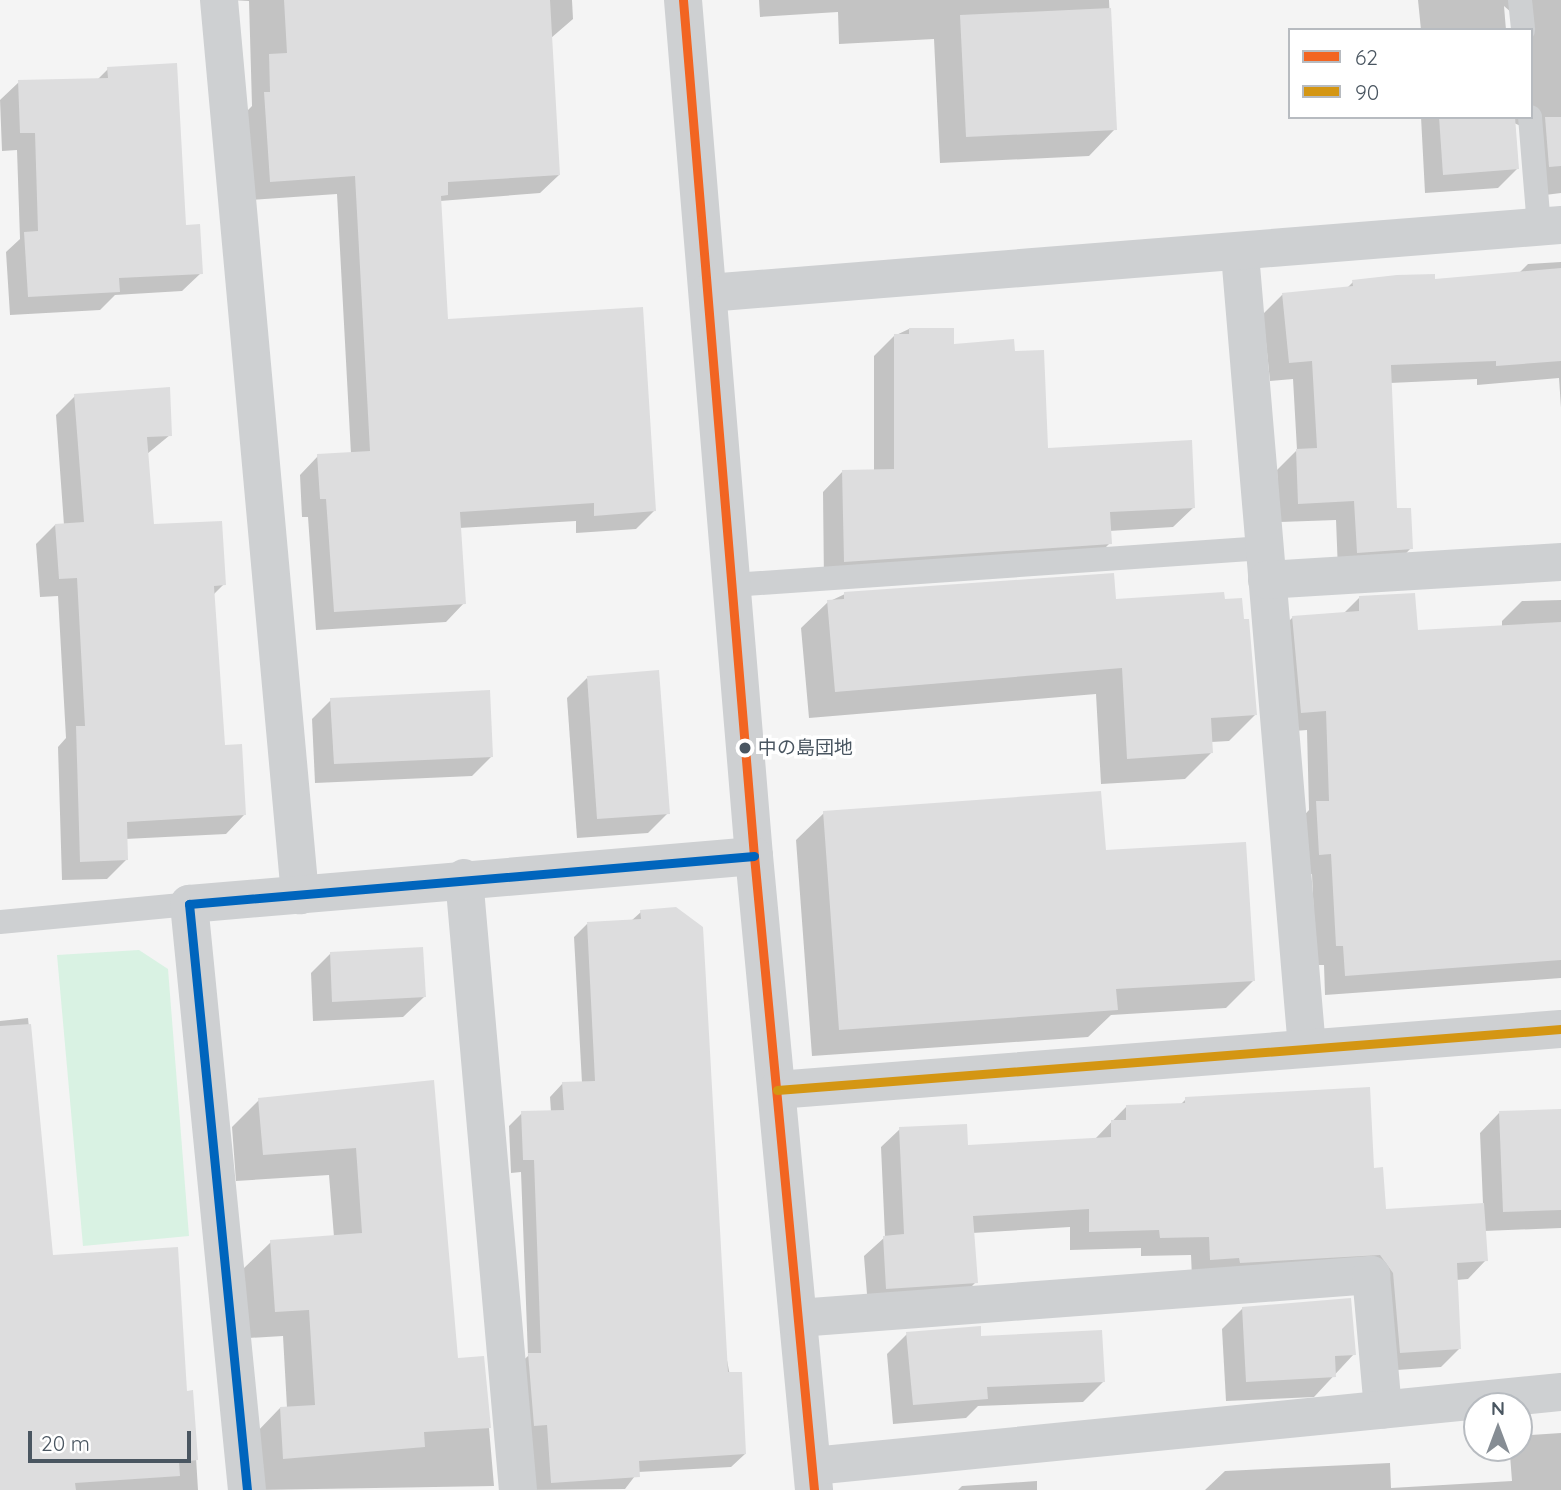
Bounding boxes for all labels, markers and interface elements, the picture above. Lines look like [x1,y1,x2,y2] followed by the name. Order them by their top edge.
[1288,28,1533,119] legend
[1355,44,1378,70] text: 62
[1355,79,1379,105] text: 90
[758,737,853,759] place label: 中の島団地
[738,741,752,755] marker: 中の島団地
[1463,1392,1533,1462] north arrow
[1491,1396,1505,1420] text: N
[32,1416,194,1460] scale bar
[41,1430,90,1456] text: 20 m

